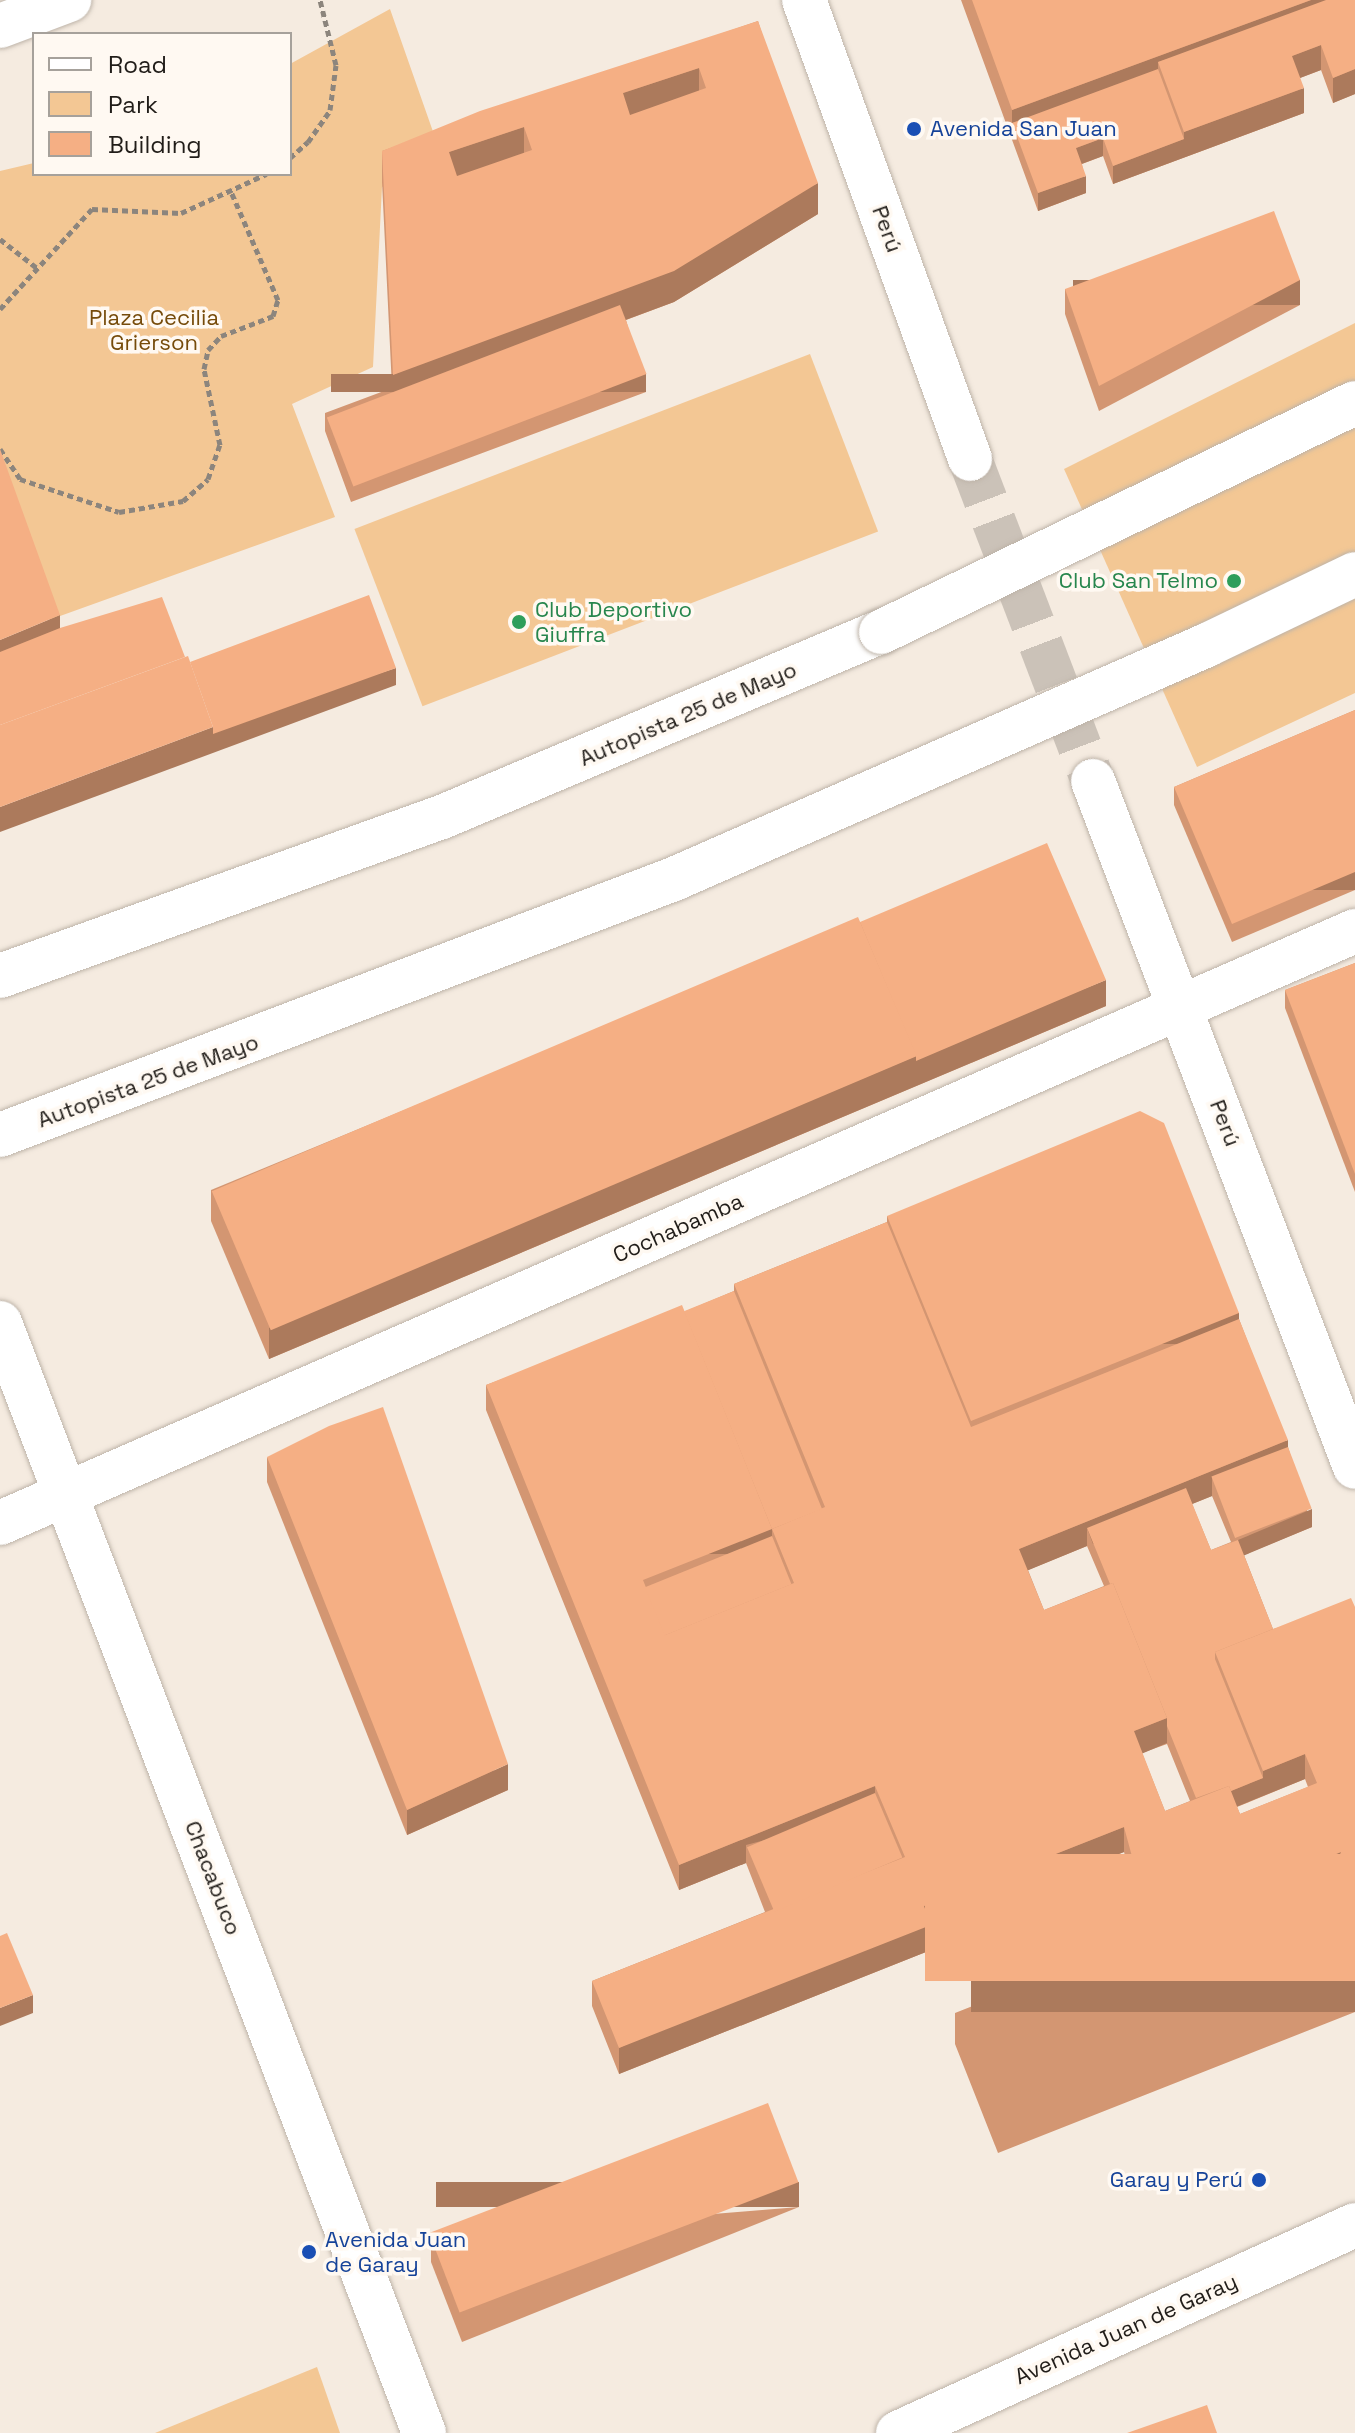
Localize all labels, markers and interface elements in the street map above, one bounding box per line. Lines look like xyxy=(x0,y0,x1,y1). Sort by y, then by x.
legend xyxy=(32,32,292,176)
text: Road xyxy=(108,49,167,80)
text: Park xyxy=(108,89,158,120)
place label: Avenida San Juan xyxy=(930,116,1117,142)
marker: Avenida San Juan xyxy=(905,120,923,138)
text: Building xyxy=(108,129,202,160)
street label: Perú xyxy=(866,202,908,256)
park label: Plaza Cecilia Grierson xyxy=(89,304,219,356)
place label: Club San Telmo xyxy=(1058,568,1218,594)
marker: Club San Telmo xyxy=(1225,572,1243,590)
place label: Club Deportivo Giuffra xyxy=(535,596,692,648)
marker: Club Deportivo Giuffra xyxy=(510,613,528,631)
street label: Autopista 25 de Mayo xyxy=(575,656,801,772)
street label: Autopista 25 de Mayo xyxy=(34,1029,262,1133)
street label: Perú xyxy=(1204,1096,1246,1150)
street label: Cochabamba xyxy=(609,1188,747,1268)
street label: Chacabuco xyxy=(179,1817,247,1939)
place label: Garay y Perú xyxy=(1110,2167,1243,2193)
marker: Garay y Perú xyxy=(1250,2171,1268,2189)
place label: Avenida Juan de Garay xyxy=(325,2226,466,2278)
marker: Avenida Juan de Garay xyxy=(300,2243,318,2261)
street label: Avenida Juan de Garay xyxy=(1011,2268,1241,2390)

